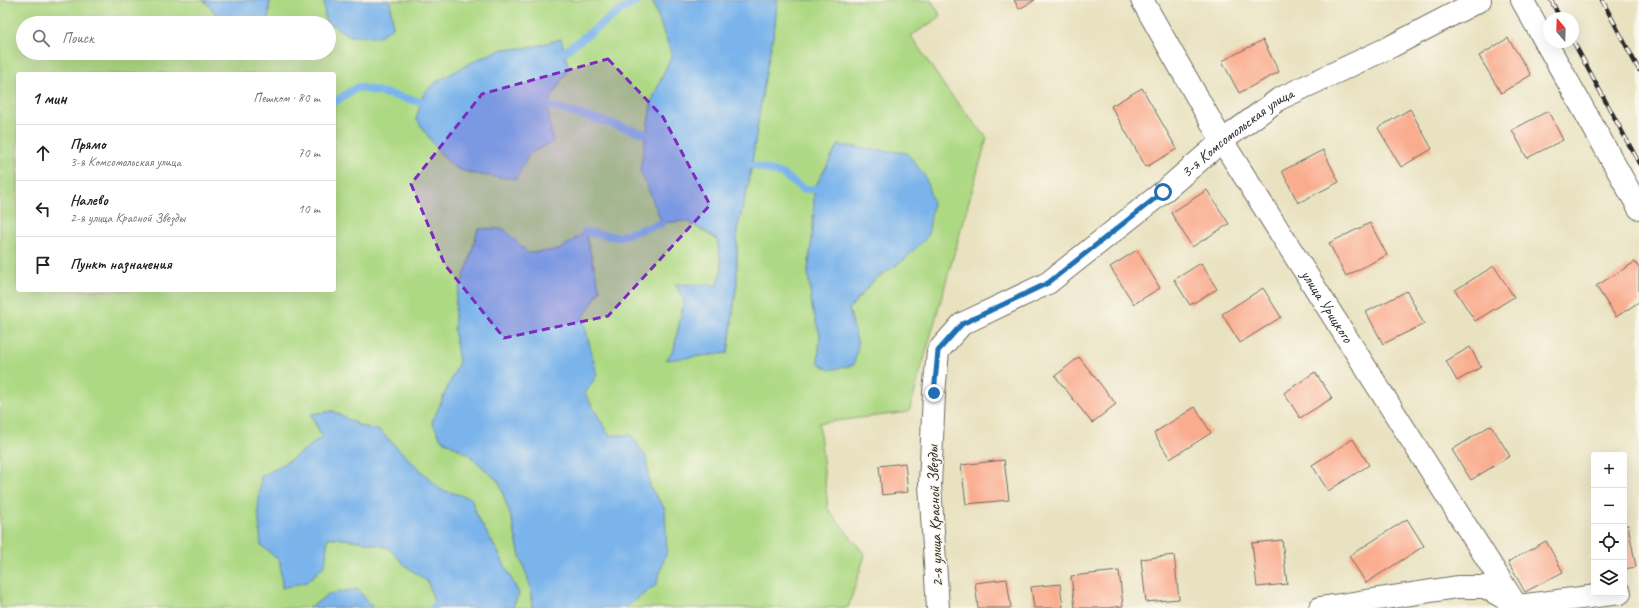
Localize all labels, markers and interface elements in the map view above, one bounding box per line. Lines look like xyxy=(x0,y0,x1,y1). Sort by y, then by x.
north arrow xyxy=(1543,12,1579,48)
search box xyxy=(16,16,336,60)
icon: search xyxy=(30,27,52,49)
text: Поиск xyxy=(62,29,94,48)
street label: 3-я Комсомольская улица xyxy=(1177,83,1298,182)
text: 1 мин xyxy=(32,88,67,109)
text: Пешком · 80 m xyxy=(253,90,320,106)
text: Прямо xyxy=(70,135,106,154)
icon: ahead xyxy=(32,142,54,164)
text: 70 m xyxy=(298,145,320,161)
text: 3-я Комсомольская улица xyxy=(70,154,181,170)
route start xyxy=(1154,183,1172,201)
text: Налево xyxy=(70,191,108,210)
icon: left xyxy=(32,198,54,220)
text: 10 m xyxy=(298,201,320,217)
text: 2-я улица Красной Звезды xyxy=(70,210,185,226)
icon: arrive xyxy=(32,254,54,276)
text: Пункт назначения xyxy=(70,255,172,274)
street label: улица Урицкого xyxy=(1296,265,1358,348)
route end xyxy=(925,384,943,402)
street label: 2-я улица Красной Звезды xyxy=(922,443,947,587)
map controls xyxy=(1591,452,1627,596)
button: + xyxy=(1591,452,1627,488)
button: − xyxy=(1591,488,1627,524)
button: locate xyxy=(1591,524,1627,560)
button: layers xyxy=(1591,560,1627,596)

